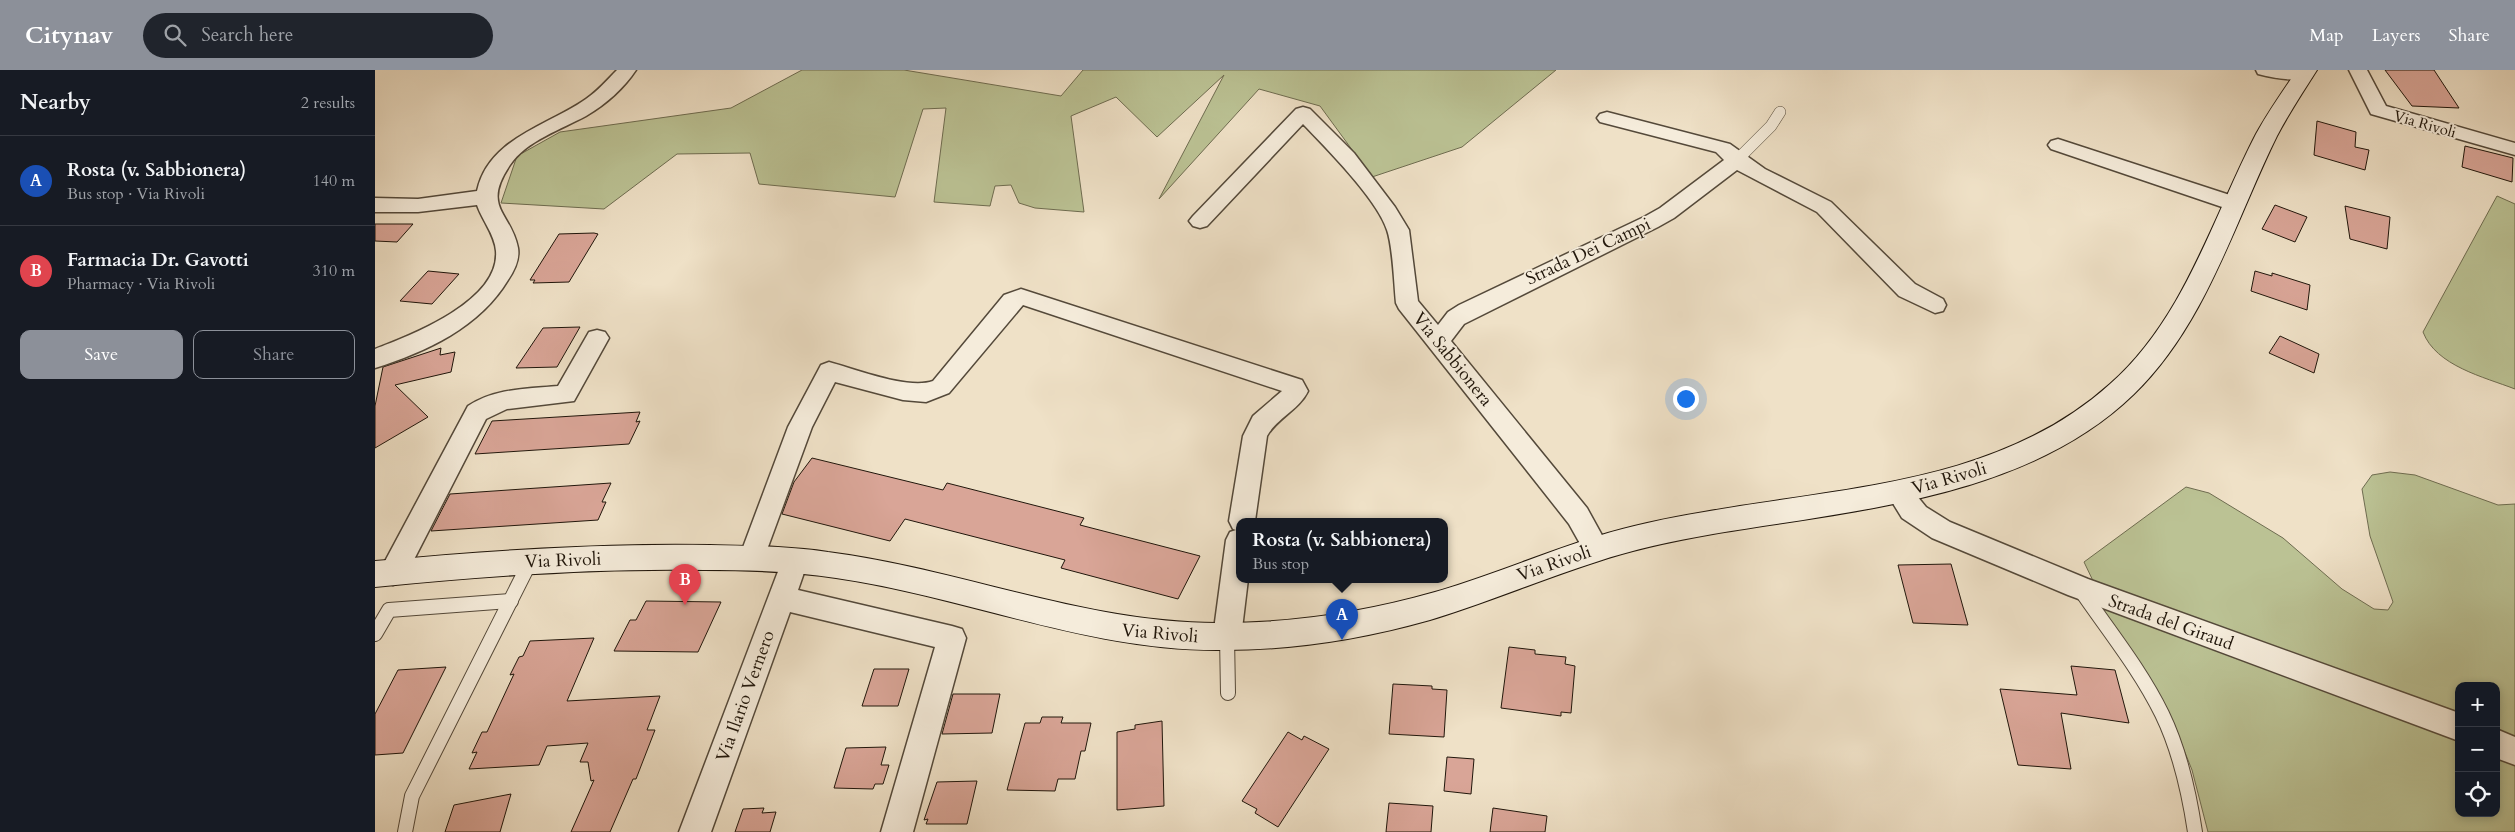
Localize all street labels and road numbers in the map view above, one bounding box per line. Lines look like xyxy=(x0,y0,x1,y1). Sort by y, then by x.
street label: Via Rivoli xyxy=(2391,106,2459,142)
street label: Strada Dei Campi xyxy=(1522,212,1655,291)
street label: Via Sabbionera xyxy=(1407,307,1499,412)
street label: Via Rivoli xyxy=(1909,456,1990,501)
street label: Via Rivoli xyxy=(1514,539,1595,588)
street label: Via Rivoli xyxy=(524,547,602,574)
street label: Strada del Giraud xyxy=(2105,588,2237,657)
street label: Via Rivoli xyxy=(1121,618,1199,649)
street label: Via Ilario Vernero xyxy=(710,627,781,765)

